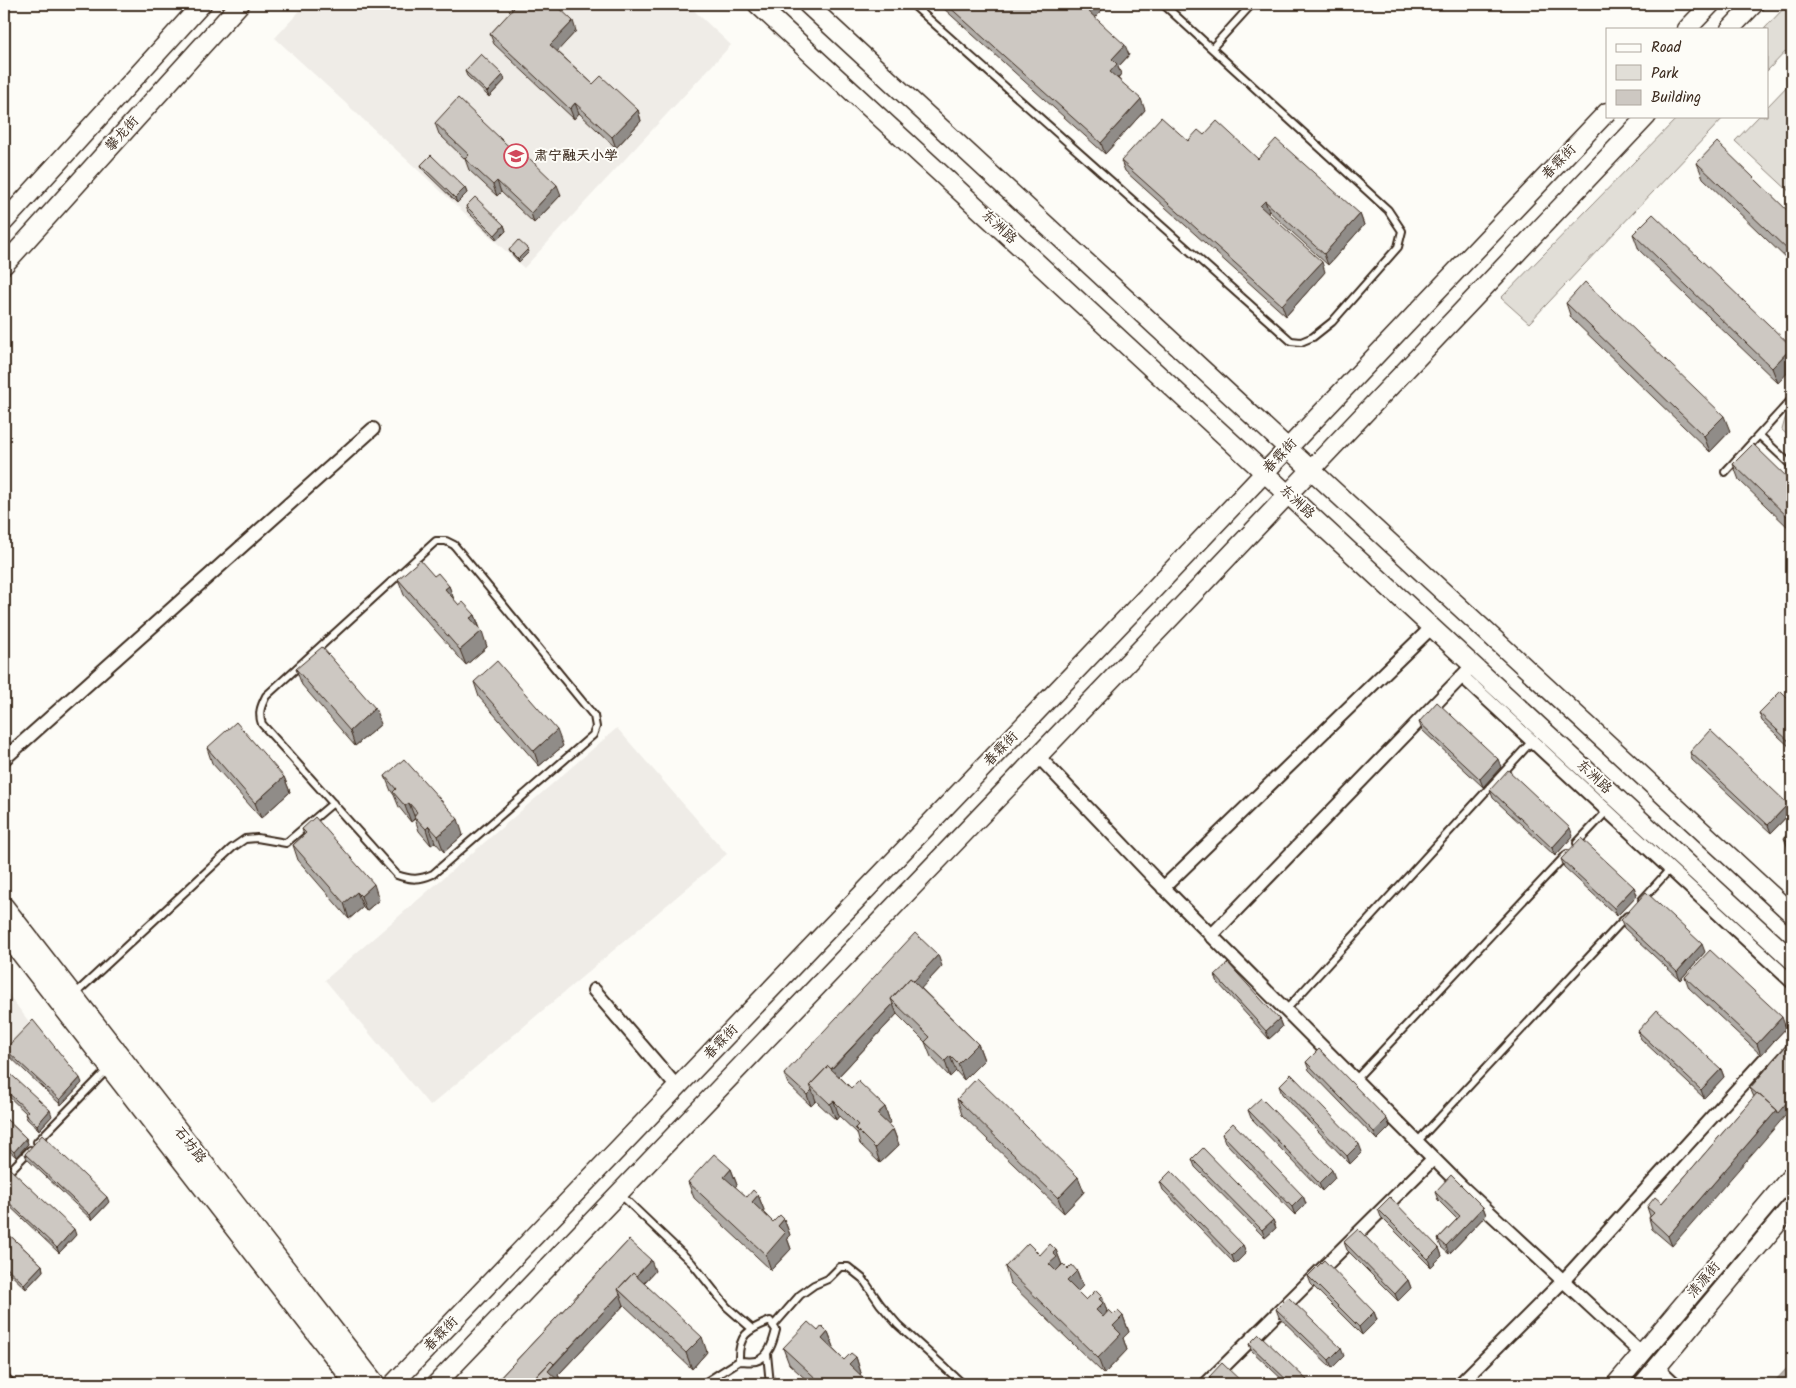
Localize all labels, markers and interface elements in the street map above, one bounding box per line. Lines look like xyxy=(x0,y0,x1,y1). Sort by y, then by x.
legend xyxy=(1606,28,1768,118)
text: Road xyxy=(1651,36,1682,60)
text: Park xyxy=(1651,62,1679,86)
text: Building xyxy=(1651,86,1701,110)
street label: 攀龙街 xyxy=(100,111,144,157)
street label: 春霖街 xyxy=(1536,139,1582,185)
school or university icon: 肃宁融天小学 xyxy=(503,143,529,169)
place label: 肃宁融天小学 xyxy=(534,145,618,167)
street label: 东洲路 xyxy=(976,205,1022,249)
street label: 春霖街 xyxy=(1258,433,1302,479)
street label: 东洲路 xyxy=(1274,480,1320,524)
street label: 春霖街 xyxy=(978,726,1024,772)
street label: 东洲路 xyxy=(1571,755,1617,799)
street label: 春霖街 xyxy=(698,1019,744,1065)
street label: 石坊路 xyxy=(168,1122,212,1168)
street label: 清源街 xyxy=(1682,1257,1726,1303)
street label: 春霖街 xyxy=(418,1311,464,1357)

